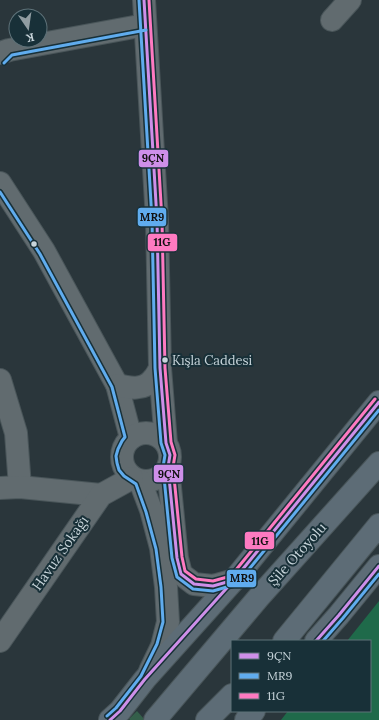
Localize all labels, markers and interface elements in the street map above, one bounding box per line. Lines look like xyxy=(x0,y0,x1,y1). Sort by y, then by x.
north arrow xyxy=(8,8,48,48)
text: K xyxy=(25,30,36,45)
line badge: 9ÇN xyxy=(138,149,169,168)
text: 9ÇN xyxy=(142,151,165,166)
line badge: MR9 xyxy=(137,207,167,227)
text: MR9 xyxy=(140,210,164,224)
line badge: 11G xyxy=(147,233,178,252)
text: 11G xyxy=(153,235,171,249)
unlabelled marker xyxy=(29,239,39,249)
place label: Kışla Caddesi xyxy=(172,352,253,369)
marker: Kışla Caddesi xyxy=(160,355,170,365)
line badge: 9ÇN xyxy=(153,464,184,483)
text: 9ÇN xyxy=(158,467,181,482)
street label: Havuz Sokağı xyxy=(28,512,92,594)
street label: Şile Otoyolu xyxy=(264,519,330,589)
line badge: 11G xyxy=(244,531,275,550)
text: 11G xyxy=(251,534,269,548)
line badge: MR9 xyxy=(226,569,257,588)
text: MR9 xyxy=(230,571,254,585)
legend xyxy=(231,640,371,712)
text: 9ÇN xyxy=(267,648,291,663)
text: MR9 xyxy=(267,668,293,683)
text: 11G xyxy=(267,688,285,703)

